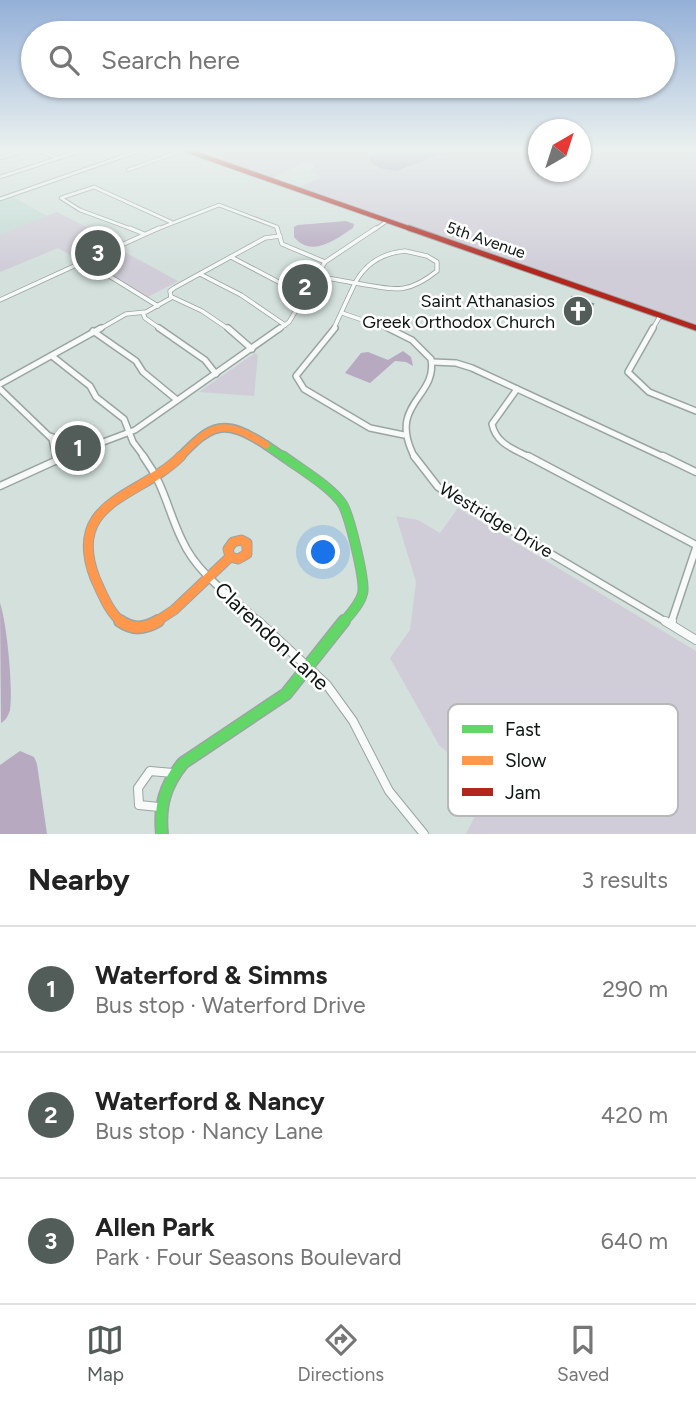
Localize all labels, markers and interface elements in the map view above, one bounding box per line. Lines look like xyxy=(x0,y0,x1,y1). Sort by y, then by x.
search box xyxy=(21,21,675,98)
icon: search xyxy=(45,41,83,79)
text: Search here xyxy=(101,44,240,76)
north arrow xyxy=(528,119,591,182)
street label: 5th Avenue xyxy=(444,218,528,262)
pin: 3 xyxy=(75,227,121,279)
pin: 2 xyxy=(282,261,328,313)
place label: Saint Athanasios Greek Orthodox Church xyxy=(362,290,555,333)
church icon: Saint Athanasios Greek Orthodox Church xyxy=(561,294,595,328)
pin: 1 xyxy=(55,422,101,474)
street label: Westridge Drive xyxy=(435,477,557,563)
your location xyxy=(306,535,340,569)
street label: Clarendon Lane xyxy=(210,577,334,695)
legend xyxy=(448,704,678,816)
text: Fast xyxy=(505,718,541,741)
text: Slow xyxy=(505,749,547,772)
text: Jam xyxy=(505,781,541,804)
text: Nearby xyxy=(28,861,130,898)
text: 3 results xyxy=(581,866,668,894)
text: Waterford & Simms xyxy=(95,959,327,991)
text: 1 xyxy=(46,975,56,1003)
text: 290 m xyxy=(602,975,668,1003)
text: Bus stop · Waterford Drive xyxy=(95,991,366,1019)
text: Waterford & Nancy xyxy=(95,1085,325,1117)
text: 2 xyxy=(44,1101,58,1129)
text: 420 m xyxy=(601,1101,668,1129)
text: Bus stop · Nancy Lane xyxy=(95,1117,323,1145)
text: Allen Park xyxy=(95,1211,215,1243)
text: 3 xyxy=(45,1227,57,1255)
text: 640 m xyxy=(601,1227,668,1255)
text: Park · Four Seasons Boulevard xyxy=(95,1243,402,1271)
tab: Map xyxy=(86,1321,124,1386)
tab: Directions xyxy=(297,1321,384,1386)
tab: Saved xyxy=(557,1321,609,1386)

